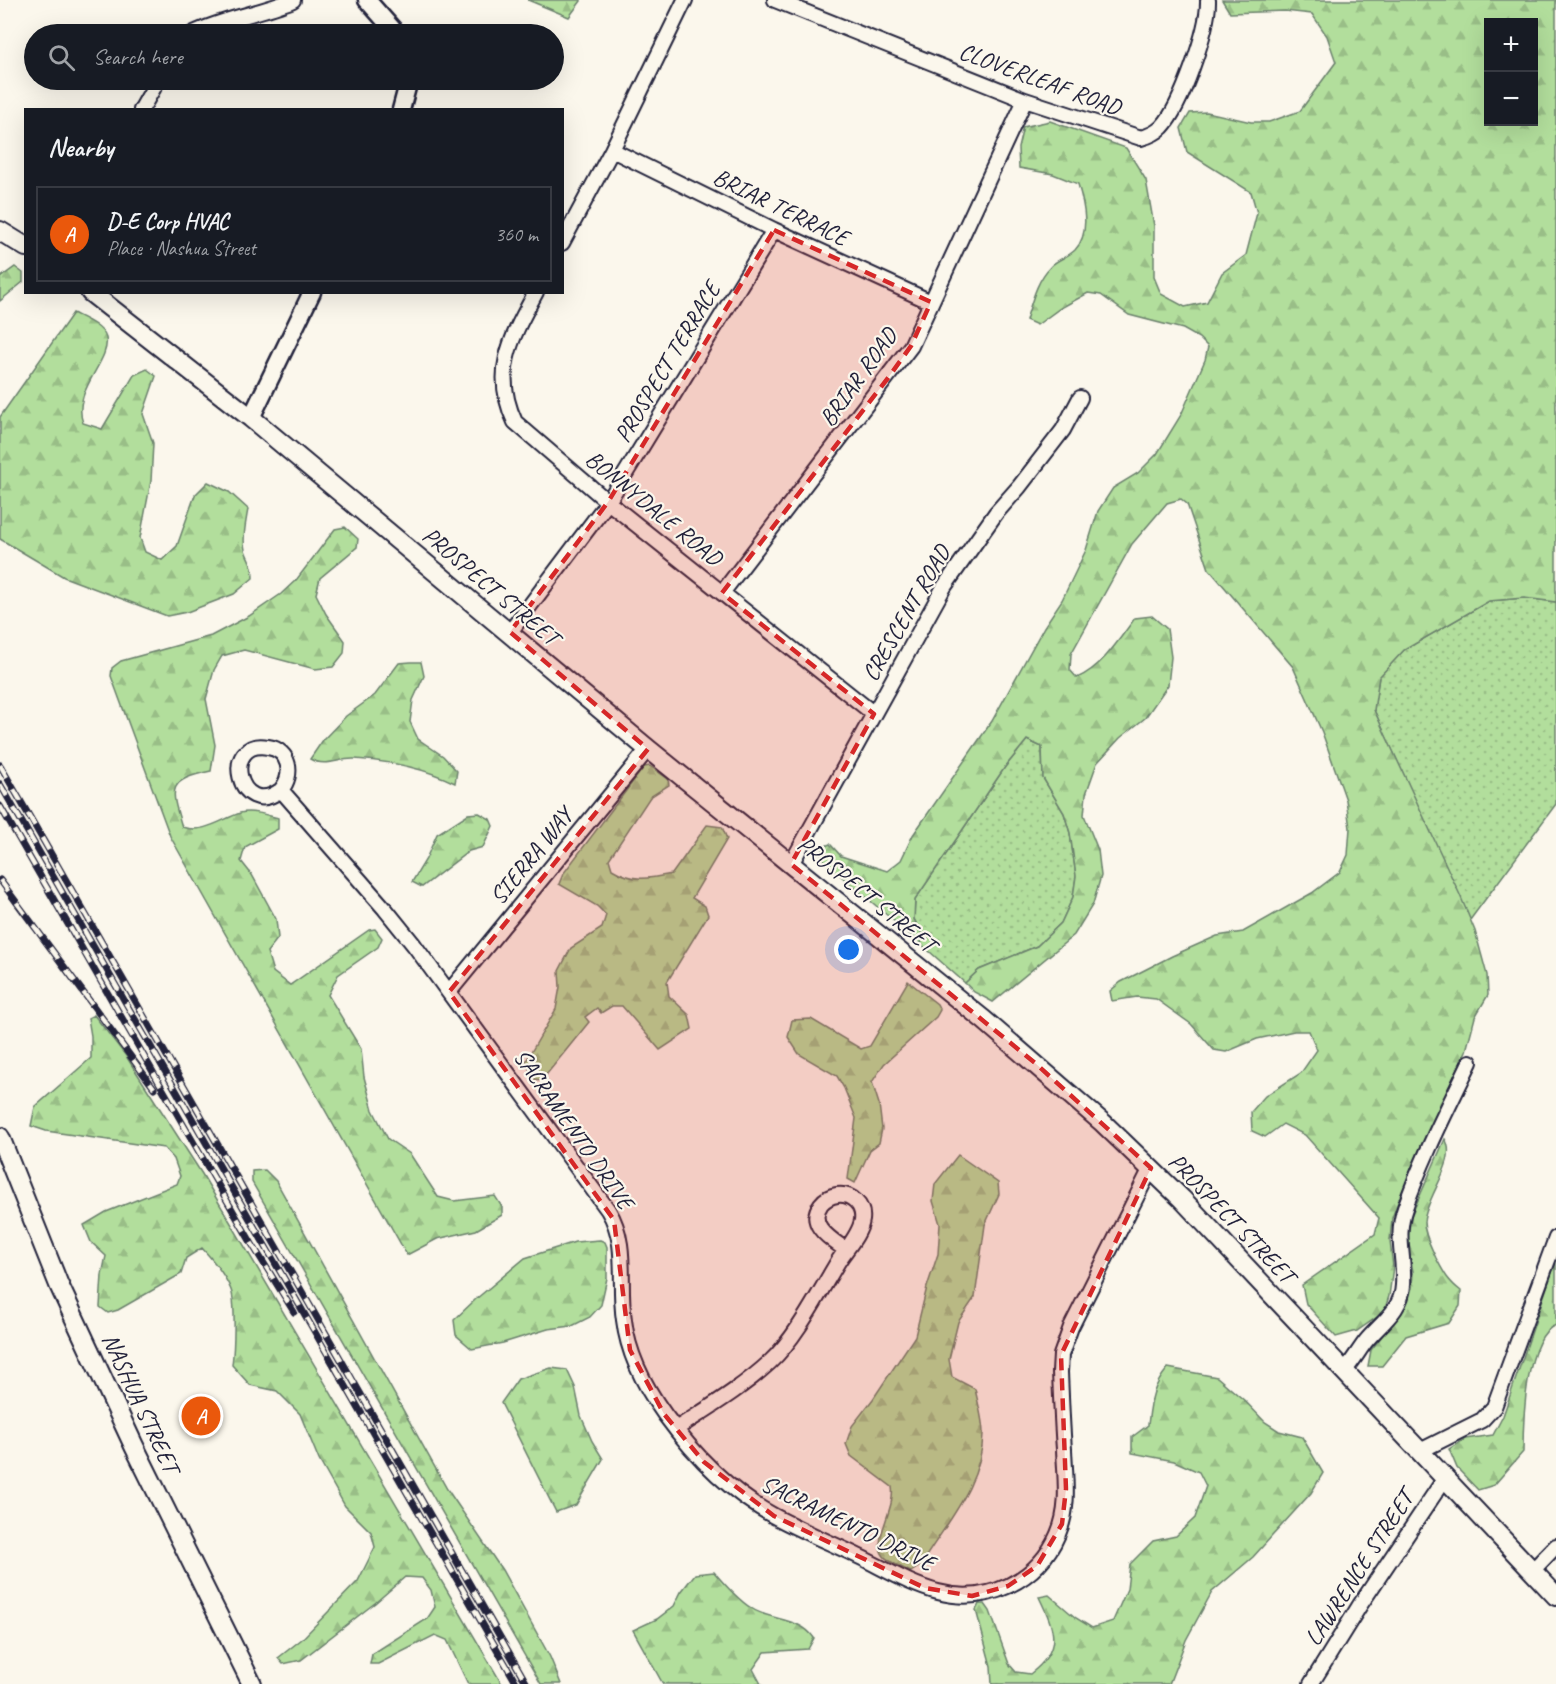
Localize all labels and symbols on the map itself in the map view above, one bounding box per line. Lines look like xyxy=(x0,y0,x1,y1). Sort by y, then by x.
street label: CLOVERLEAF ROAD xyxy=(955,36,1127,123)
street label: BRIAR TERRACE xyxy=(708,161,856,254)
street label: PROSPECT TERRACE xyxy=(607,274,728,448)
street label: BRIAR ROAD xyxy=(812,320,905,432)
street label: BONNYDALE ROAD xyxy=(580,444,730,574)
street label: PROSPECT STREET xyxy=(416,520,569,655)
street label: CRESCENT ROAD xyxy=(855,538,958,686)
street label: SIERRA WAY xyxy=(483,799,582,910)
street label: PROSPECT STREET xyxy=(792,829,946,962)
your location xyxy=(834,935,863,964)
street label: SACRAMENTO DRIVE xyxy=(507,1043,642,1218)
street label: PROSPECT STREET xyxy=(1162,1147,1305,1293)
street label: NASHUA STREET xyxy=(96,1328,189,1482)
pin: A xyxy=(182,1394,220,1438)
street label: SACRAMENTO DRIVE xyxy=(756,1468,942,1579)
street label: LAWRENCE STREET xyxy=(1298,1480,1423,1651)

